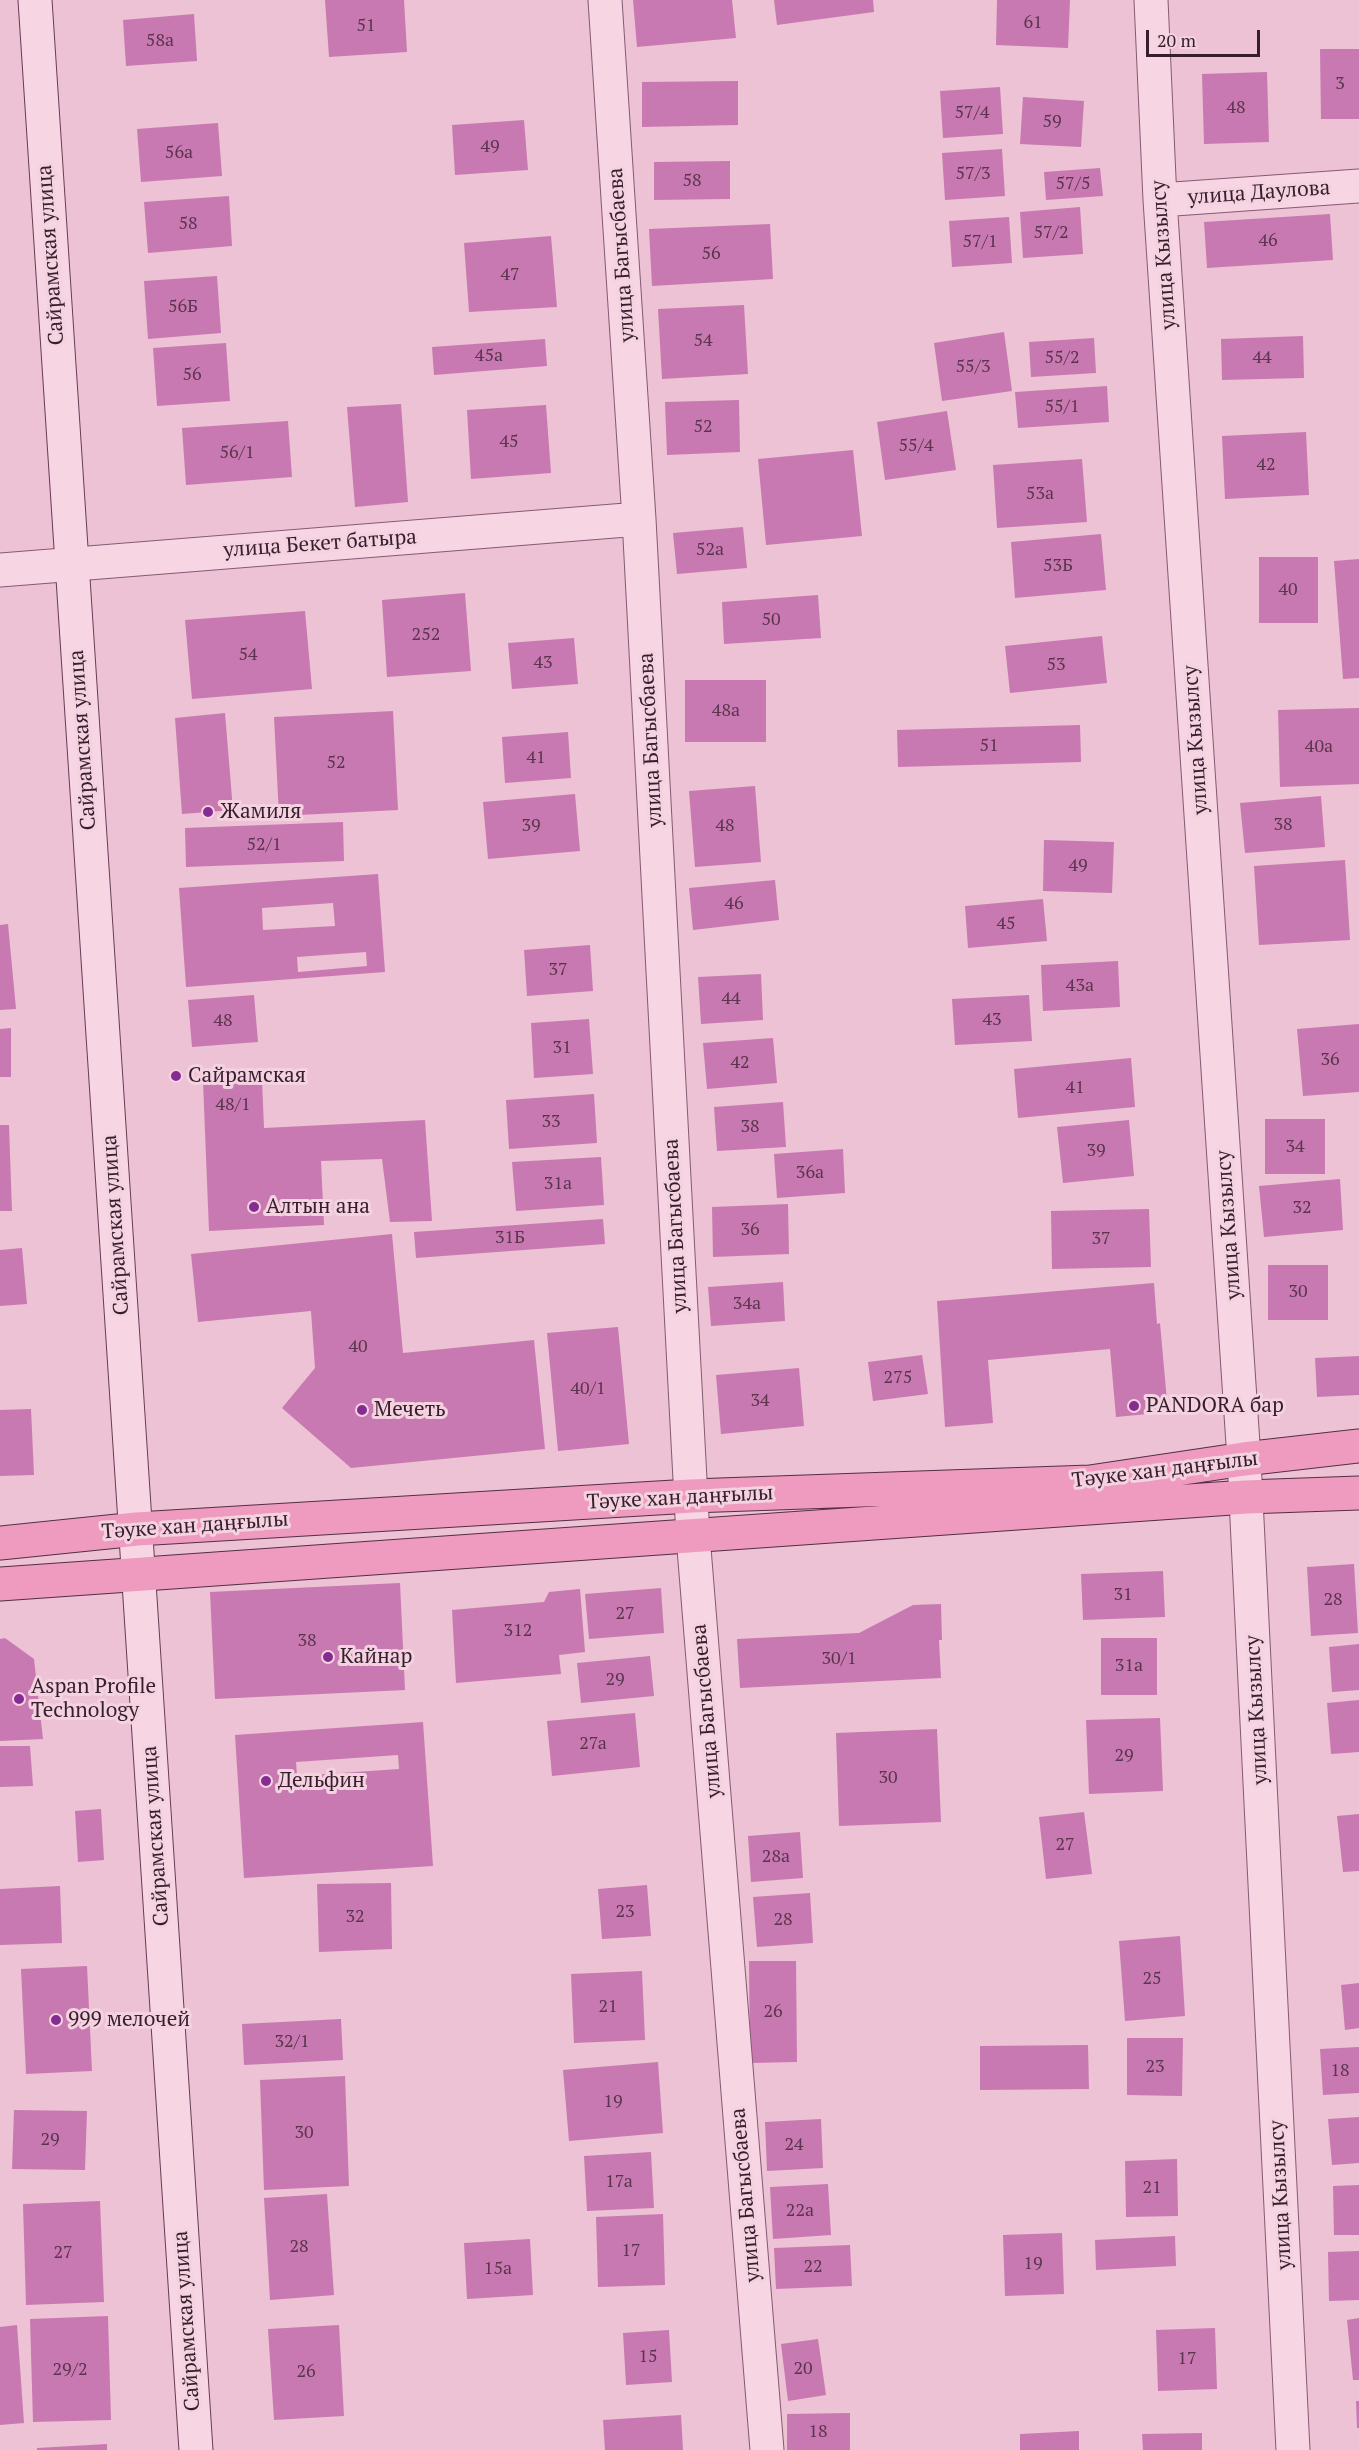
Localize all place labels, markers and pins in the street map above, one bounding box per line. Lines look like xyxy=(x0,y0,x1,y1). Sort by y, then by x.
place label: Жамиля xyxy=(220,799,301,825)
marker: Жамиля xyxy=(201,805,215,819)
place label: Сайрамская xyxy=(188,1063,306,1089)
marker: Сайрамская xyxy=(169,1069,183,1083)
place label: Алтын ана xyxy=(266,1194,370,1220)
marker: Алтын ана xyxy=(247,1200,261,1214)
place label: PANDORA бар xyxy=(1146,1393,1284,1419)
place label: Мечеть xyxy=(374,1397,446,1423)
marker: PANDORA бар xyxy=(1127,1399,1141,1413)
marker: Мечеть xyxy=(355,1403,369,1417)
place label: Кайнар xyxy=(340,1644,412,1670)
marker: Кайнар xyxy=(321,1650,335,1664)
place label: Aspan Profile Technology xyxy=(31,1674,156,1724)
marker: Aspan Profile Technology xyxy=(12,1692,26,1706)
place label: Дельфин xyxy=(278,1768,365,1794)
marker: Дельфин xyxy=(259,1774,273,1788)
place label: 999 мелочей xyxy=(68,2007,190,2033)
marker: 999 мелочей xyxy=(49,2013,63,2027)

